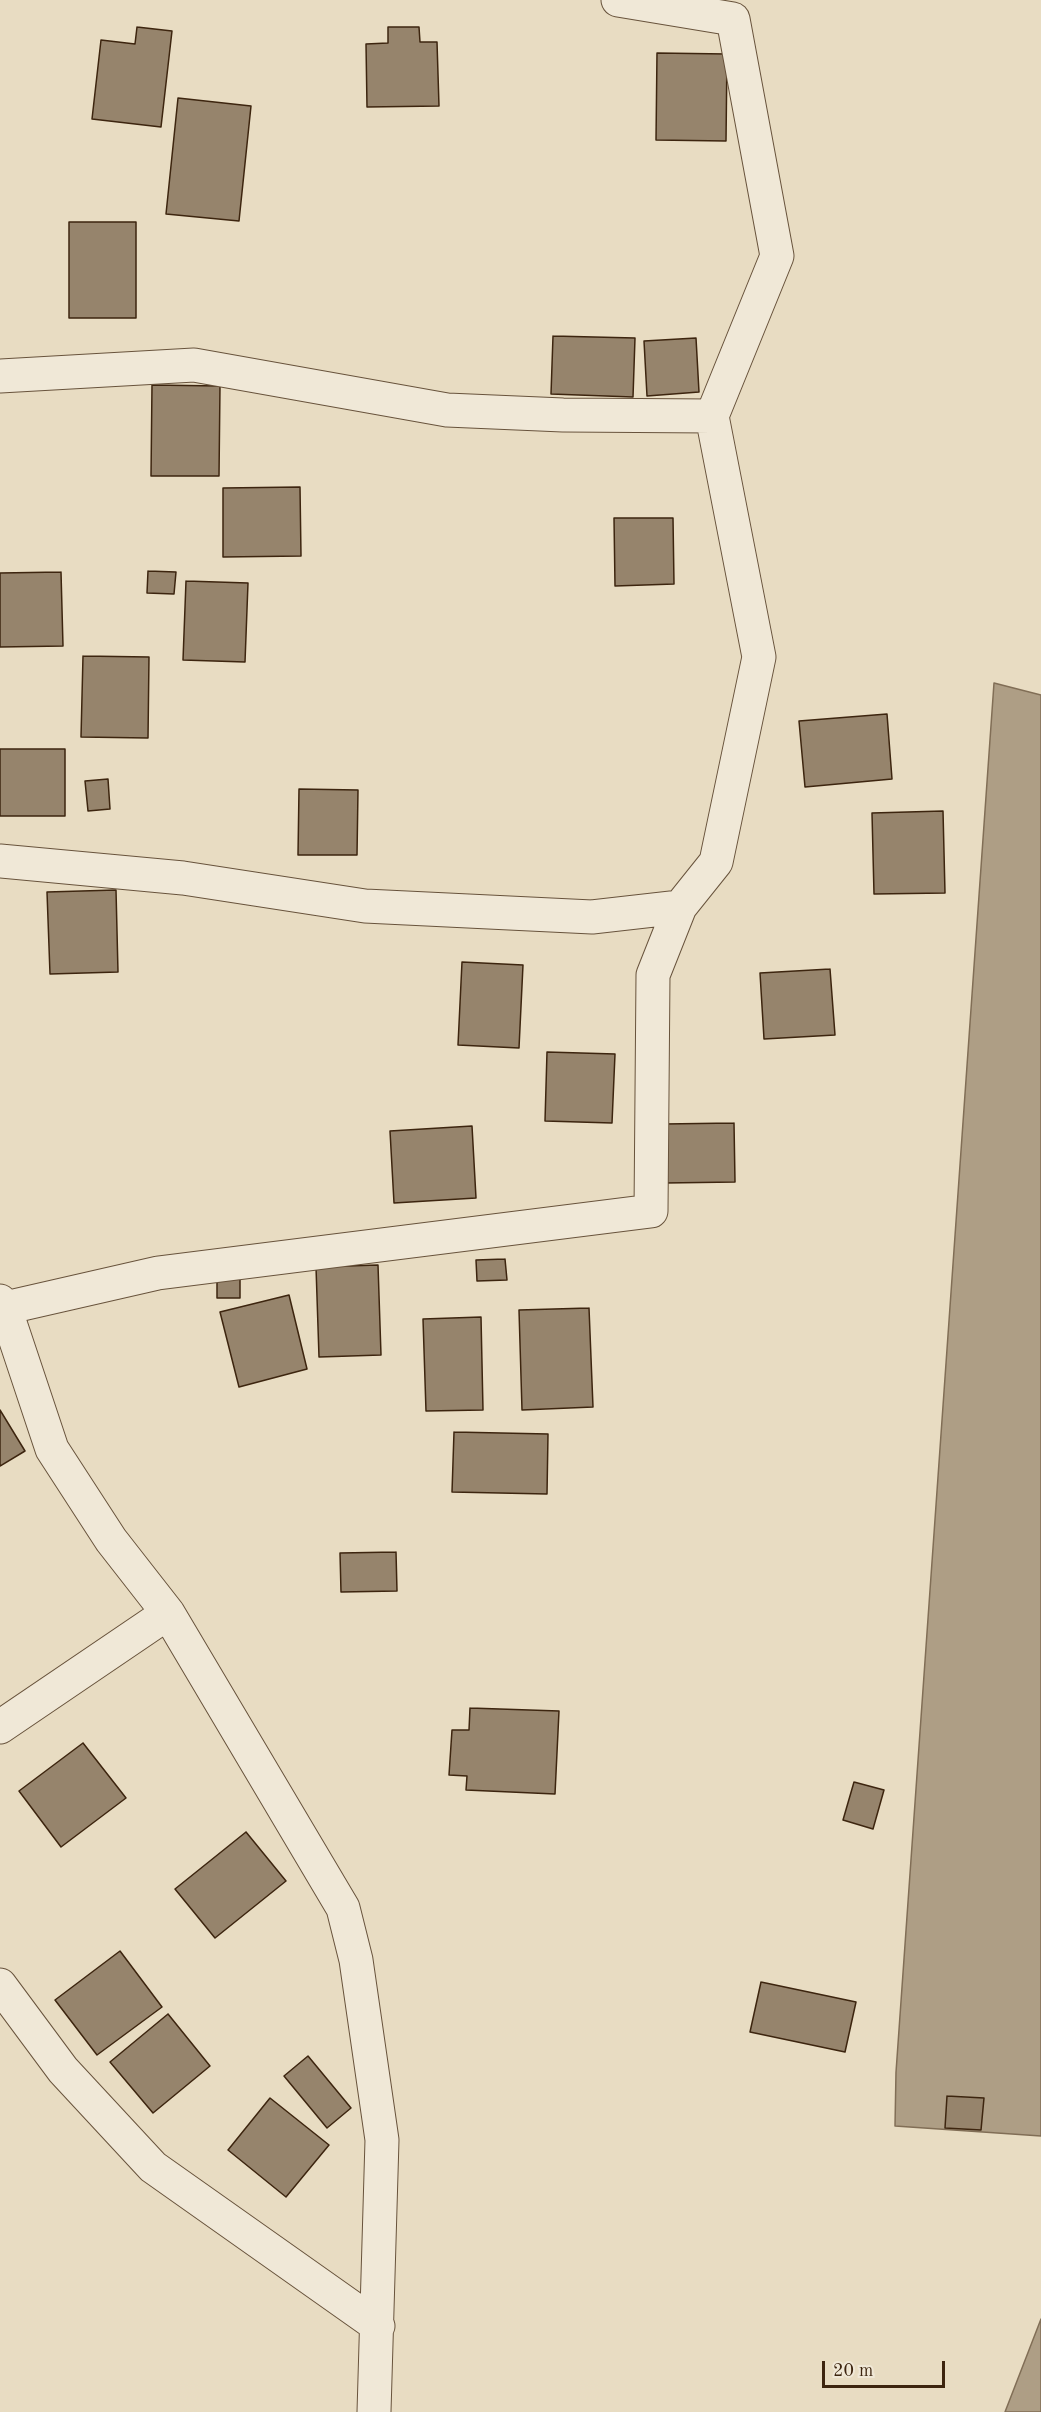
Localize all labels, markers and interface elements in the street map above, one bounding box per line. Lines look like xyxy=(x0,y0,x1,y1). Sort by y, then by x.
scale bar xyxy=(825,2349,948,2387)
text: 20 m xyxy=(833,2362,873,2380)

